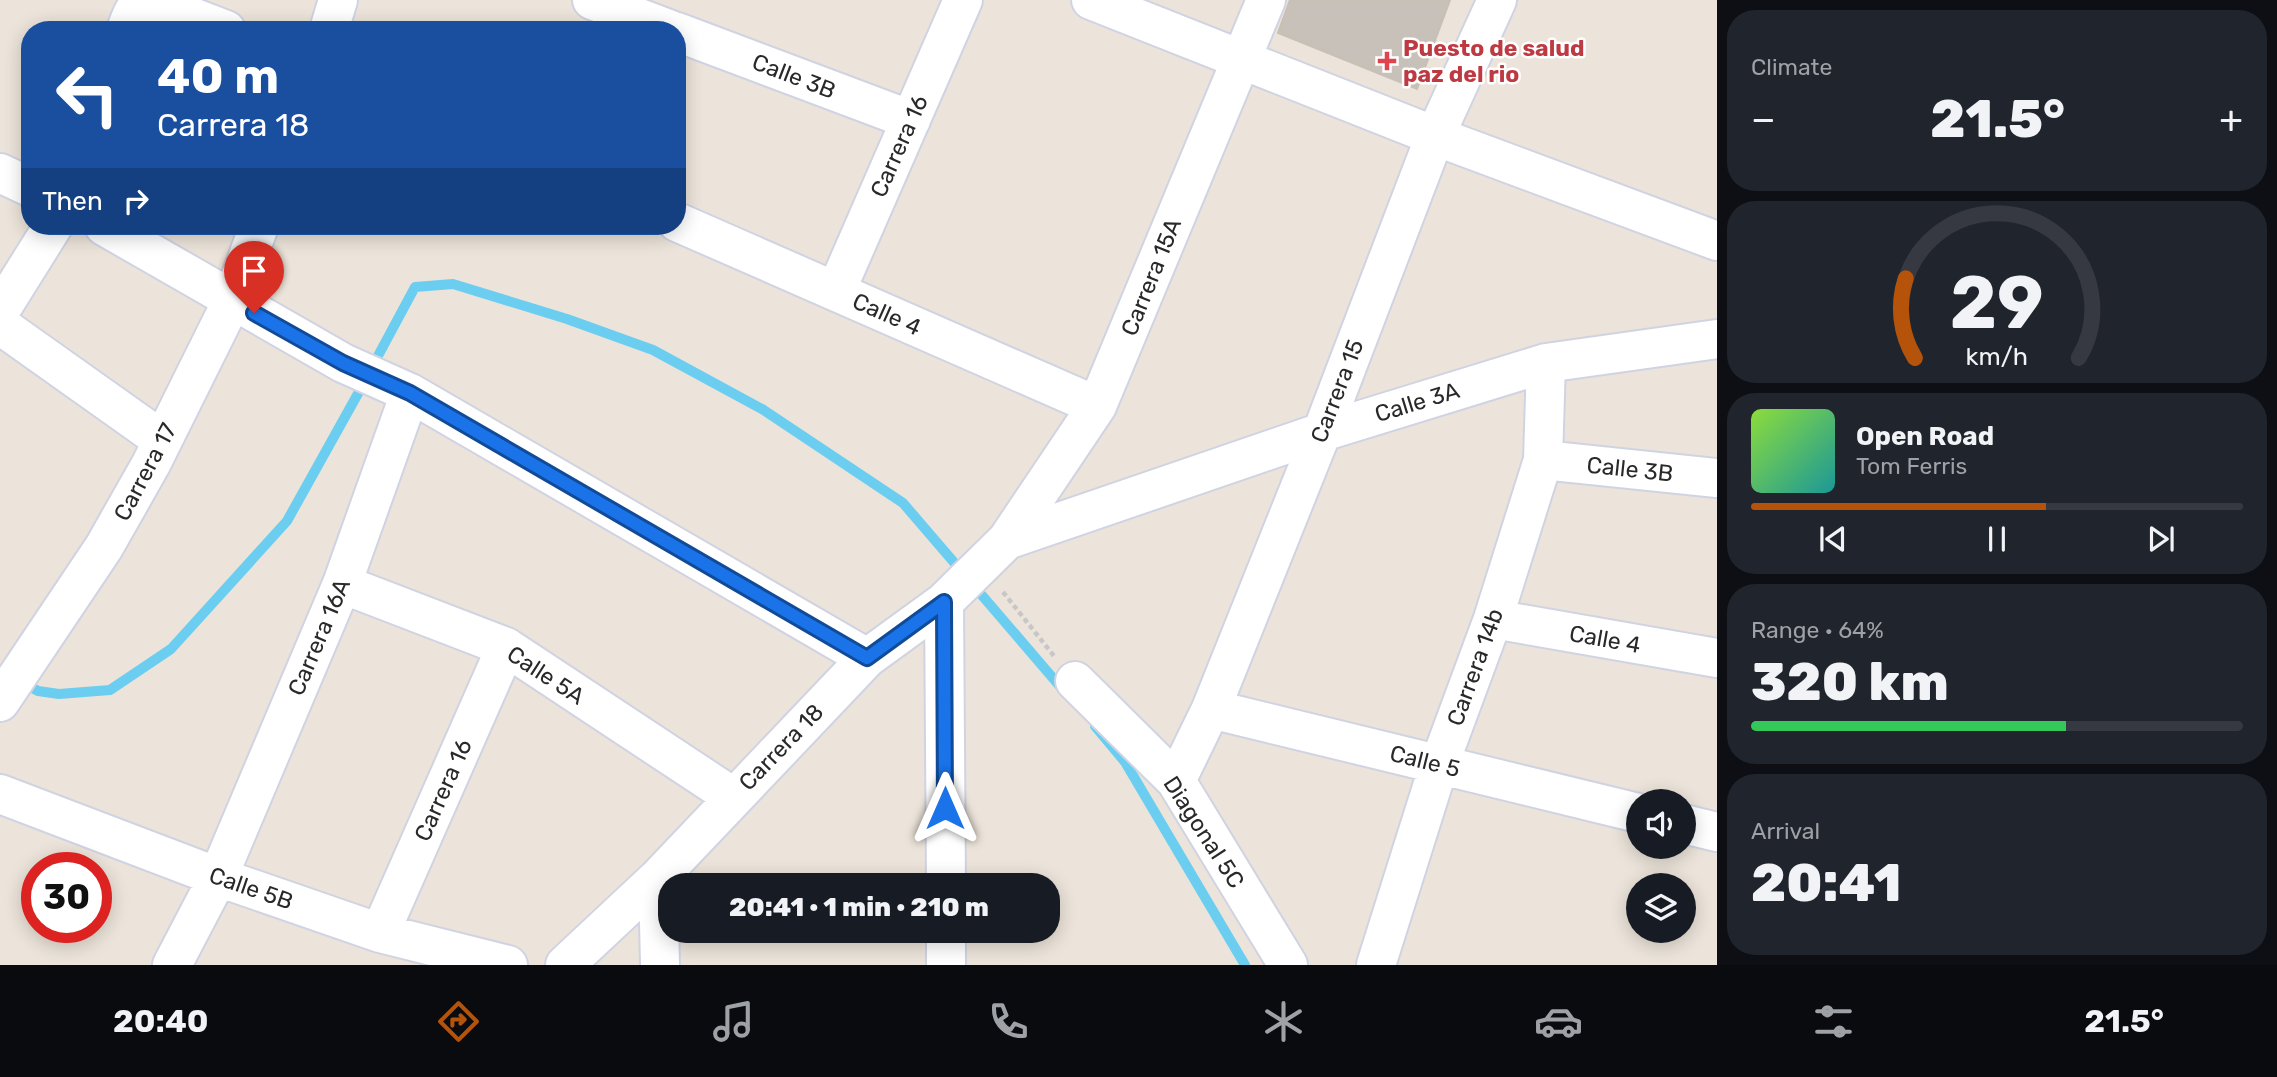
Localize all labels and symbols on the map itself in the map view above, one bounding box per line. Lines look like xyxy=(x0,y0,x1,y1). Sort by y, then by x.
place label: Puesto de salud paz del rio xyxy=(1403,34,1585,88)
street label: Calle 3B xyxy=(748,47,840,105)
marker: Puesto de salud paz del rio xyxy=(1377,51,1397,71)
street label: Carrera 16 xyxy=(864,91,934,201)
street label: Carrera 15A xyxy=(1115,214,1187,340)
pin xyxy=(224,241,284,313)
street label: Calle 4 xyxy=(848,287,926,341)
street label: Carrera 15 xyxy=(1304,335,1370,447)
street label: Calle 3A xyxy=(1371,376,1463,428)
street label: Carrera 17 xyxy=(108,418,182,526)
street label: Calle 3B xyxy=(1585,451,1675,487)
street label: Carrera 16A xyxy=(282,574,356,700)
street label: Carrera 14b xyxy=(1441,604,1509,730)
street label: Calle 4 xyxy=(1567,619,1643,659)
street label: Calle 5A xyxy=(502,640,590,710)
street label: Carrera 18 xyxy=(733,698,829,796)
street label: Carrera 16 xyxy=(408,735,478,845)
street label: Calle 5 xyxy=(1387,739,1463,783)
position arrow xyxy=(908,771,982,845)
street label: Diagonal 5C xyxy=(1157,771,1251,893)
speed limit sign: 30 xyxy=(21,852,112,943)
street label: Calle 5B xyxy=(205,861,297,915)

